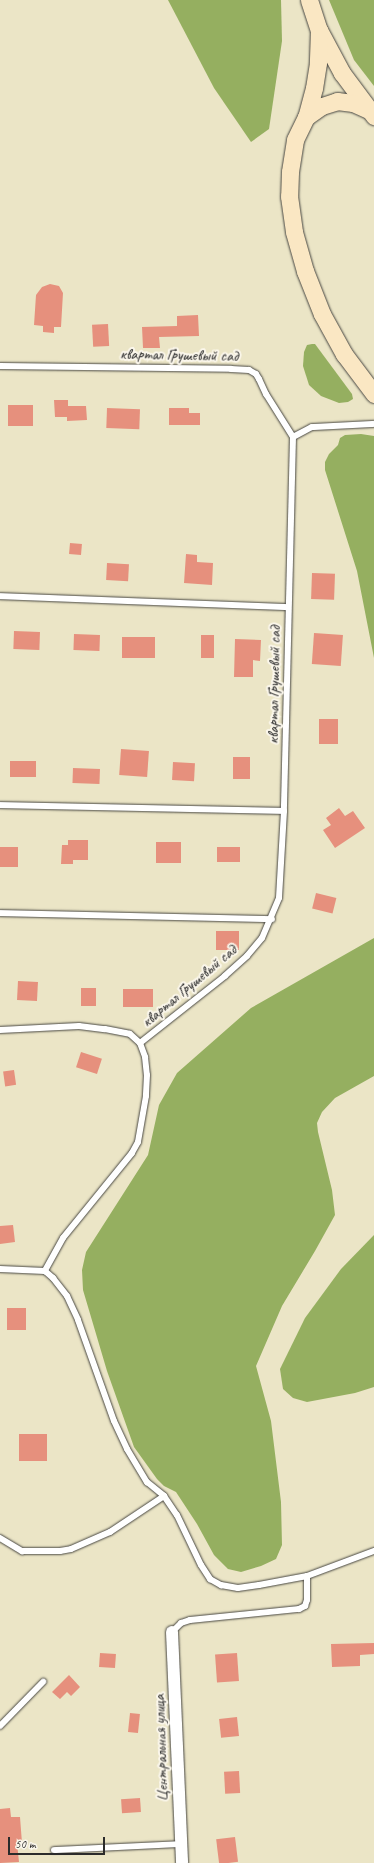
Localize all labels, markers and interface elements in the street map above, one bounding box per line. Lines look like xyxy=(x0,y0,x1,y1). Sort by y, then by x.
street label: квартал Грушевый сад xyxy=(120,344,238,366)
street label: квартал Грушевый сад xyxy=(263,626,285,744)
street label: квартал Грушевый сад xyxy=(138,941,240,1031)
street label: Центральная улица xyxy=(150,1694,172,1802)
scale bar xyxy=(10,1829,107,1855)
text: 50 m xyxy=(15,1836,35,1852)

